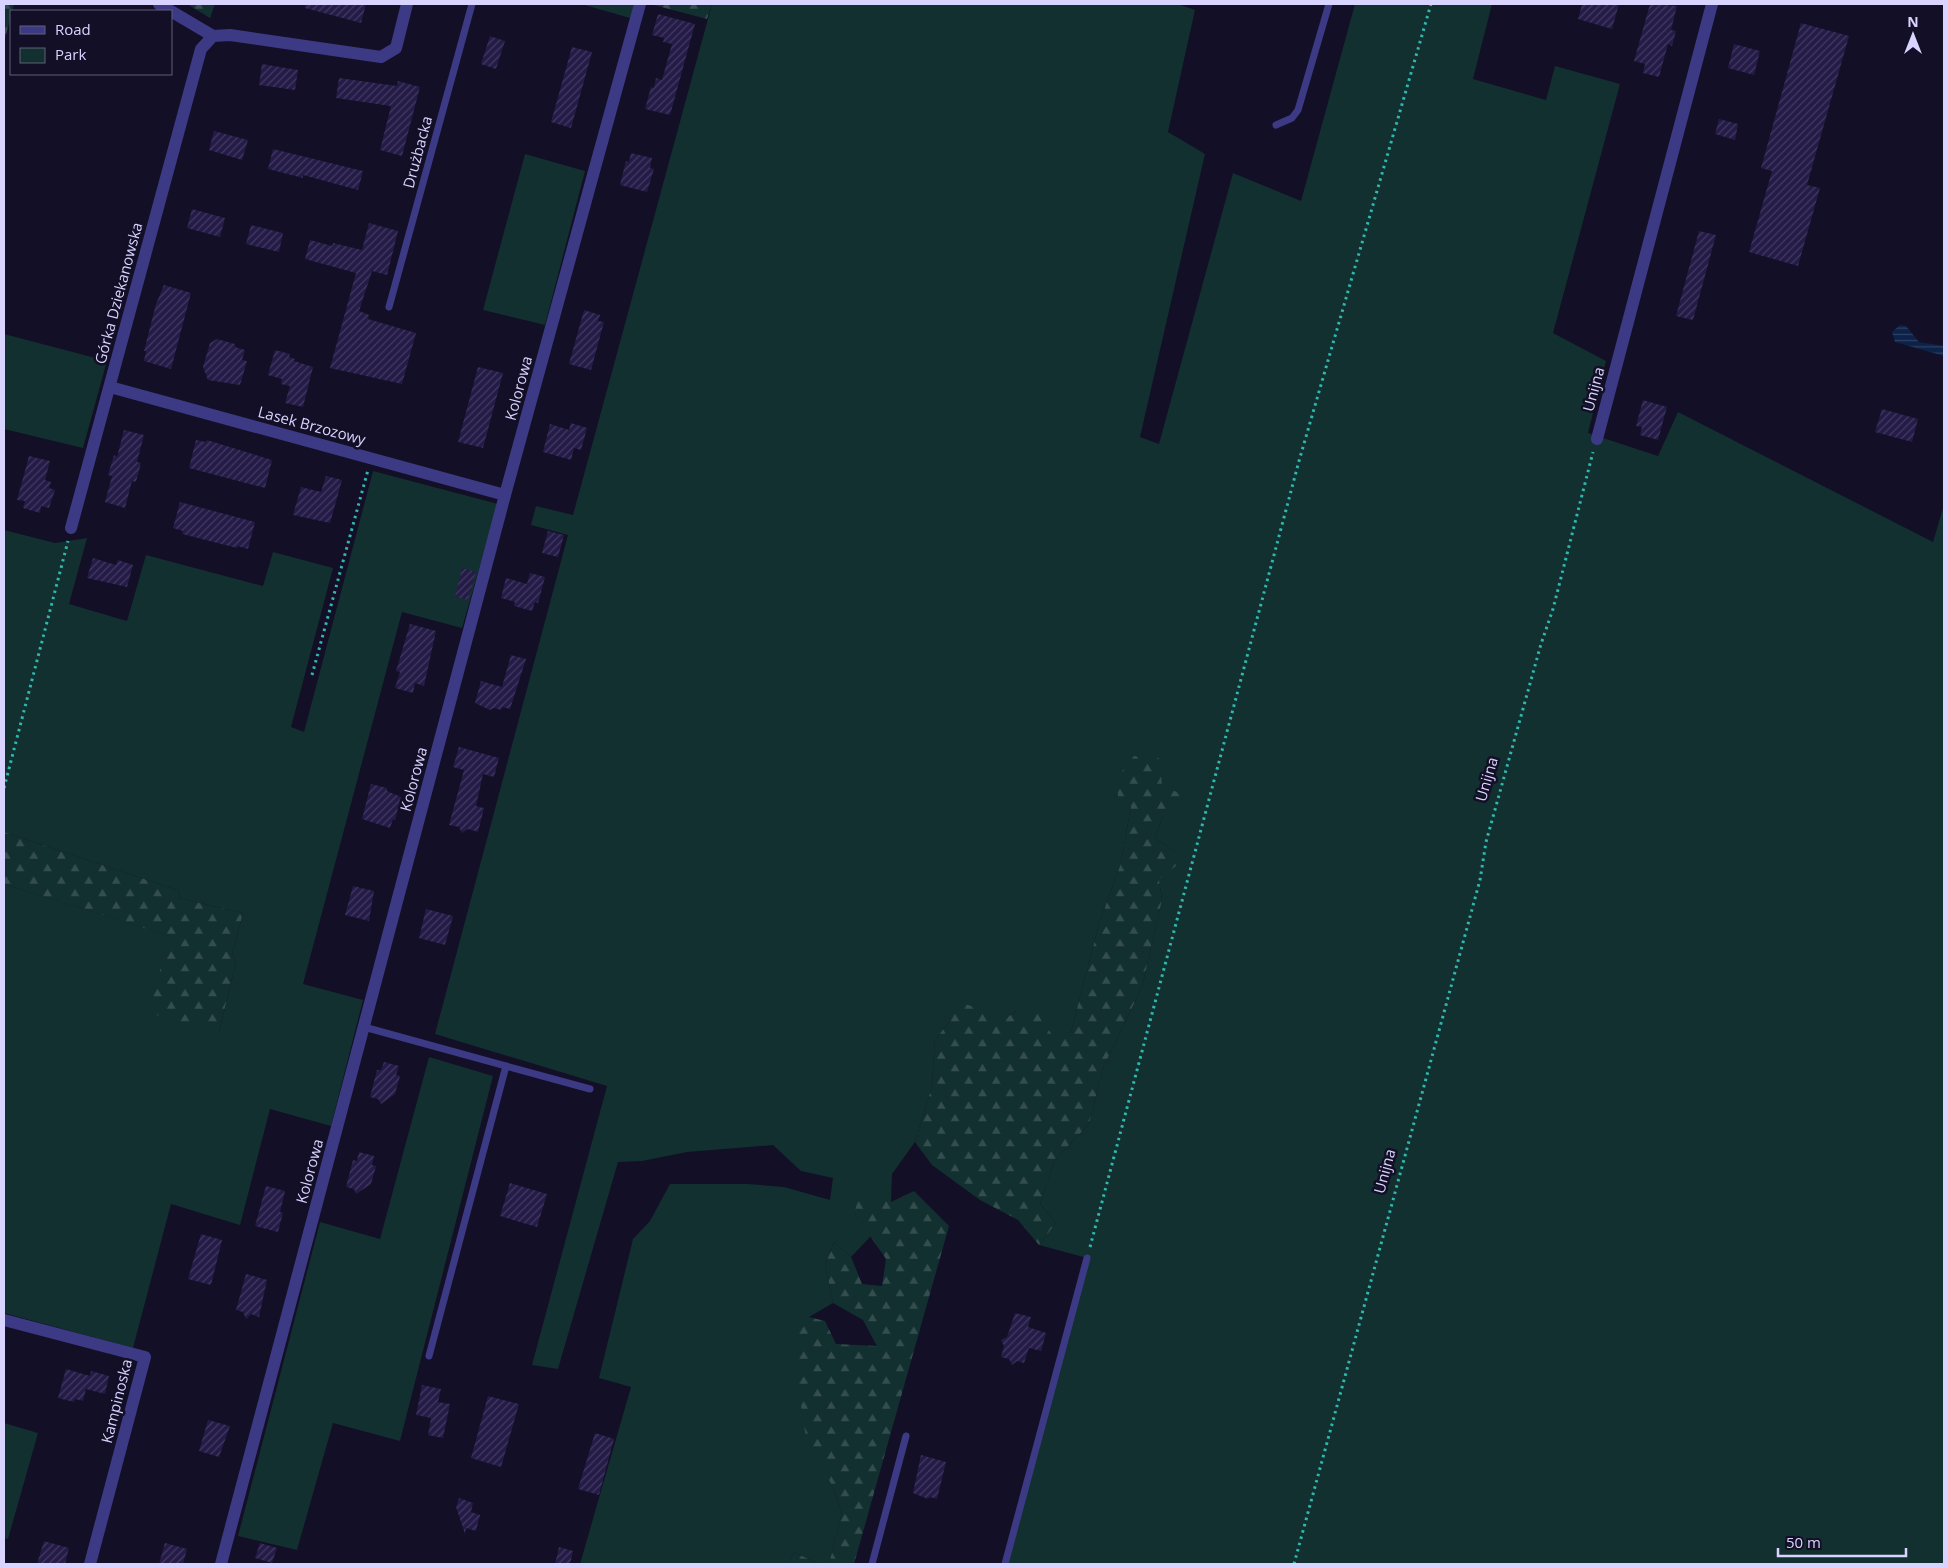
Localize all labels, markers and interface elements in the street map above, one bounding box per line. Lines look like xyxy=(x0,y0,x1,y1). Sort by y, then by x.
legend xyxy=(10,10,172,75)
north arrow xyxy=(1888,10,1938,60)
text: N xyxy=(1907,12,1919,31)
text: Road xyxy=(55,19,91,39)
text: Park xyxy=(55,44,86,64)
street label: Drużbacka xyxy=(398,114,436,190)
street label: Górka Dziekanowska xyxy=(89,220,147,366)
street label: Kolorowa xyxy=(500,353,536,423)
street label: Unijna xyxy=(1577,365,1609,413)
street label: Lasek Brzozowy xyxy=(256,401,368,449)
street label: Kolorowa xyxy=(395,744,431,814)
street label: Unijna xyxy=(1470,754,1502,804)
street label: Kolorowa xyxy=(291,1136,327,1206)
street label: Unijna xyxy=(1368,1147,1400,1195)
street label: Kampinoska xyxy=(96,1357,136,1445)
scale bar xyxy=(1778,1526,1906,1558)
text: 50 m xyxy=(1786,1532,1821,1552)

